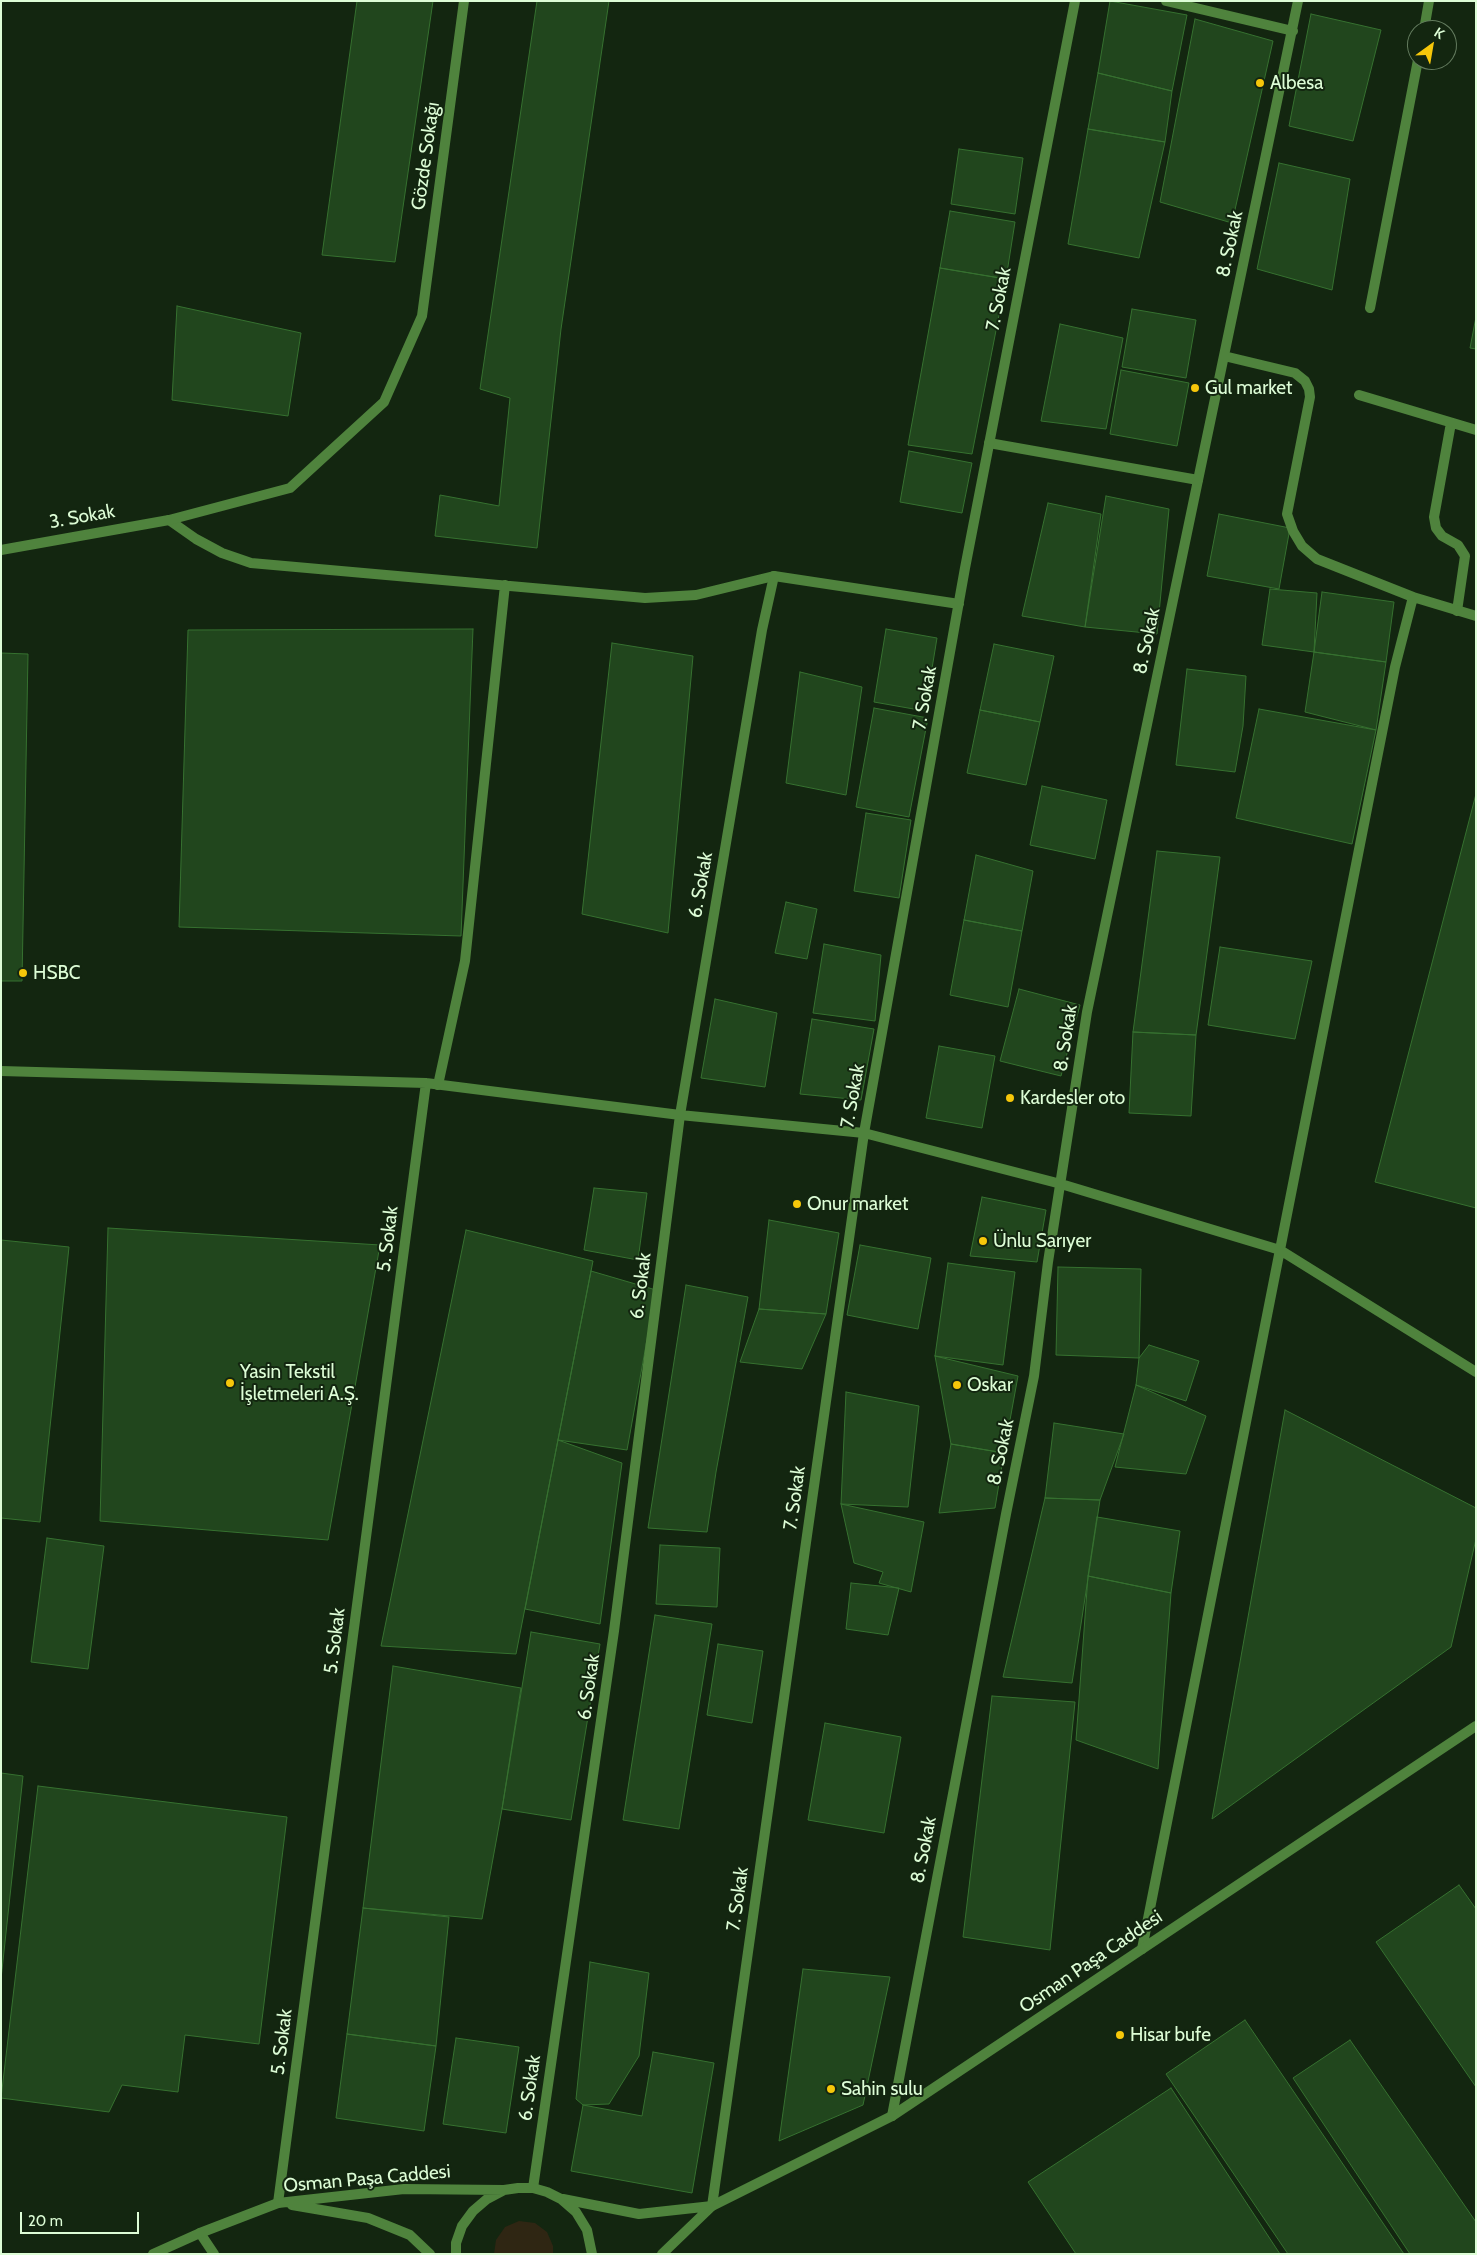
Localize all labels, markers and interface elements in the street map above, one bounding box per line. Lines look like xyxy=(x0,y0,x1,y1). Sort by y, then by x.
north arrow xyxy=(1407,20,1457,70)
text: K xyxy=(1431,23,1448,43)
place label: Albesa xyxy=(1270,72,1323,94)
marker: Albesa xyxy=(1254,77,1266,89)
street label: Gözde Sokağı xyxy=(407,101,445,211)
street label: 8. Sokak xyxy=(1212,209,1248,279)
street label: 7. Sokak xyxy=(982,265,1016,333)
place label: Gul market xyxy=(1205,377,1292,399)
marker: Gul market xyxy=(1189,382,1201,394)
street label: 3. Sokak xyxy=(47,500,117,534)
street label: 8. Sokak xyxy=(1129,606,1165,676)
street label: 7. Sokak xyxy=(908,664,942,732)
street label: 6. Sokak xyxy=(684,850,718,920)
place label: HSBC xyxy=(33,962,81,984)
marker: HSBC xyxy=(17,967,29,979)
street label: 8. Sokak xyxy=(1049,1003,1083,1073)
street label: 7. Sokak xyxy=(836,1062,870,1130)
place label: Kardesler oto xyxy=(1020,1087,1125,1109)
marker: Kardesler oto xyxy=(1004,1092,1016,1104)
place label: Onur market xyxy=(807,1193,908,1215)
marker: Onur market xyxy=(791,1198,803,1210)
street label: 5. Sokak xyxy=(373,1205,403,1273)
place label: Ünlu Sarıyer xyxy=(993,1230,1091,1252)
marker: Ünlu Sarıyer xyxy=(977,1235,989,1247)
street label: 6. Sokak xyxy=(626,1252,656,1320)
place label: Yasin Tekstil İşletmeleri A.Ş. xyxy=(240,1361,359,1405)
place label: Oskar xyxy=(967,1374,1013,1396)
marker: Yasin Tekstil İşletmeleri A.Ş. xyxy=(224,1377,236,1389)
marker: Oskar xyxy=(951,1379,963,1391)
street label: 8. Sokak xyxy=(983,1417,1019,1487)
street label: 7. Sokak xyxy=(779,1464,811,1532)
street label: 5. Sokak xyxy=(320,1607,350,1675)
street label: 6. Sokak xyxy=(573,1652,605,1722)
street label: 8. Sokak xyxy=(906,1815,942,1885)
street label: 7. Sokak xyxy=(722,1865,754,1933)
street label: Osman Paşa Caddesi xyxy=(1015,1906,1167,2018)
street label: 5. Sokak xyxy=(267,2008,297,2076)
place label: Hisar bufe xyxy=(1130,2024,1211,2046)
marker: Hisar bufe xyxy=(1114,2029,1126,2041)
street label: 6. Sokak xyxy=(514,2053,546,2123)
place label: Sahin sulu xyxy=(841,2078,923,2100)
marker: Sahin sulu xyxy=(825,2083,837,2095)
street label: Osman Paşa Caddesi xyxy=(283,2160,451,2198)
scale bar xyxy=(22,2202,141,2234)
text: 20 m xyxy=(28,2212,63,2230)

